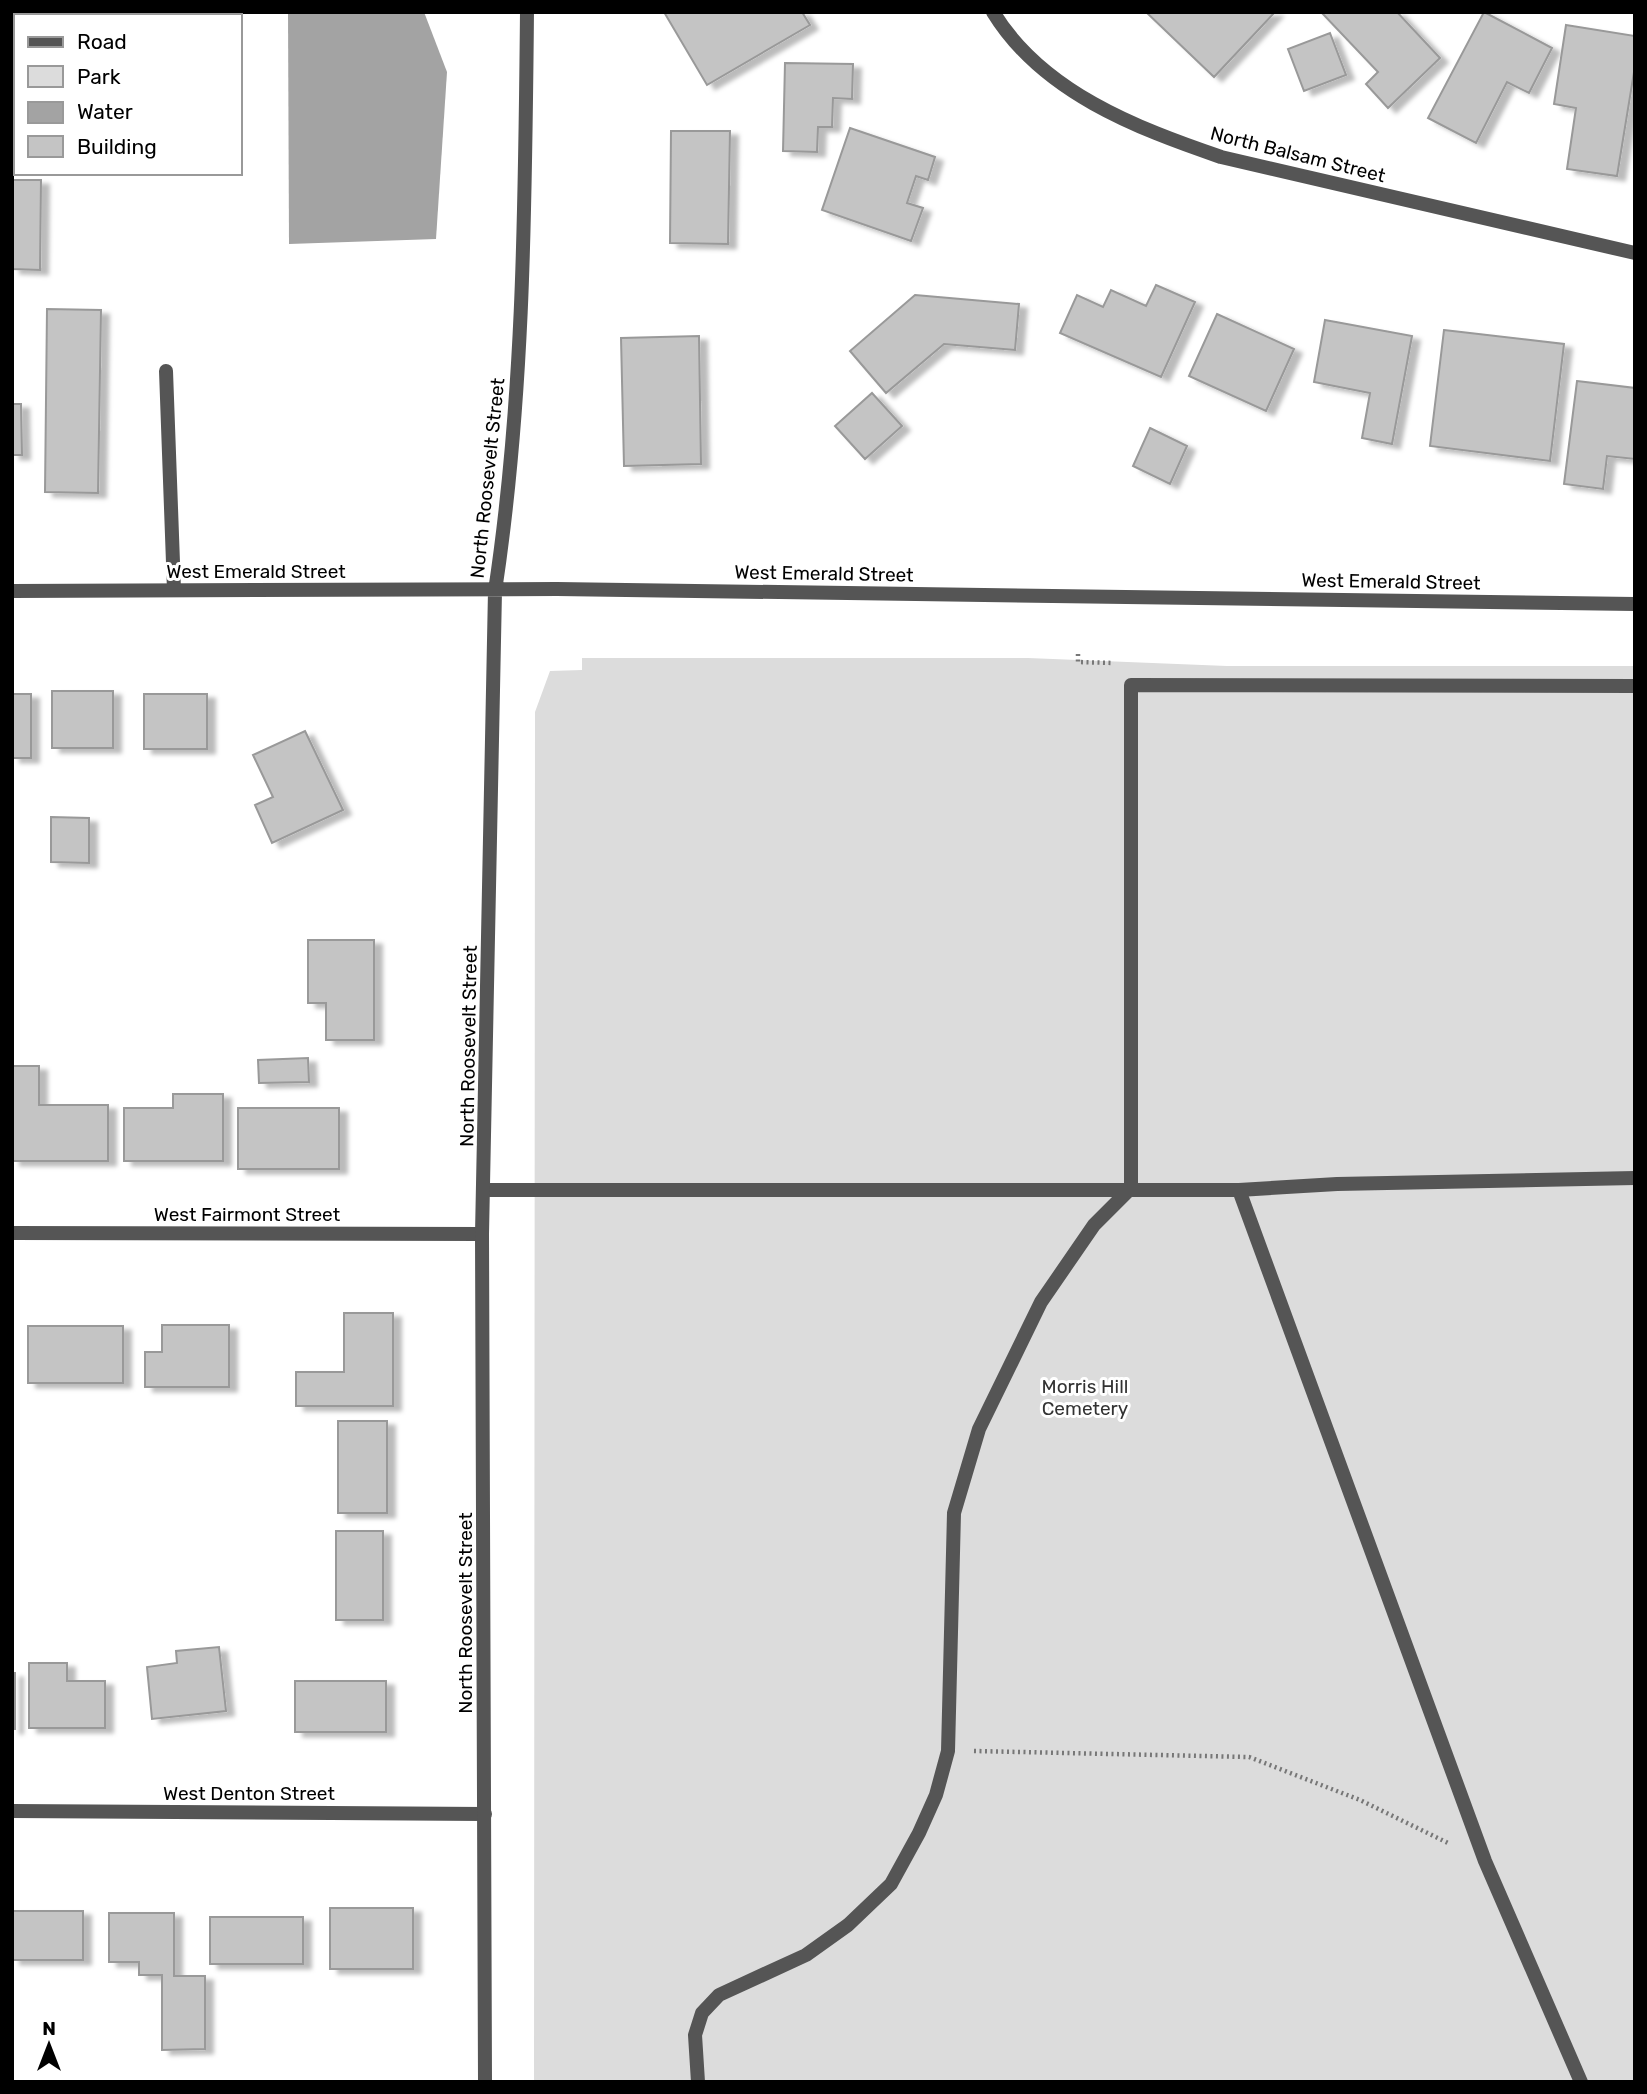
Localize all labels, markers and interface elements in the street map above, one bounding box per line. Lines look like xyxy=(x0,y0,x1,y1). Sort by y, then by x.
legend xyxy=(14,14,242,175)
text: Road xyxy=(77,29,127,54)
text: Park xyxy=(77,64,121,89)
text: Water xyxy=(77,99,133,124)
street label: North Balsam Street xyxy=(1208,122,1388,187)
text: Building xyxy=(77,134,157,159)
street label: North Roosevelt Street xyxy=(466,376,510,579)
street label: West Emerald Street xyxy=(166,560,346,583)
street label: West Emerald Street xyxy=(734,560,914,587)
street label: West Emerald Street xyxy=(1301,568,1481,595)
street label: North Roosevelt Street xyxy=(455,944,482,1147)
street label: West Fairmont Street xyxy=(154,1203,341,1226)
park label: Morris Hill Cemetery xyxy=(1042,1375,1128,1420)
street label: North Roosevelt Street xyxy=(454,1512,477,1714)
street label: West Denton Street xyxy=(163,1782,335,1805)
north arrow xyxy=(14,2010,84,2080)
text: N xyxy=(42,2017,56,2040)

